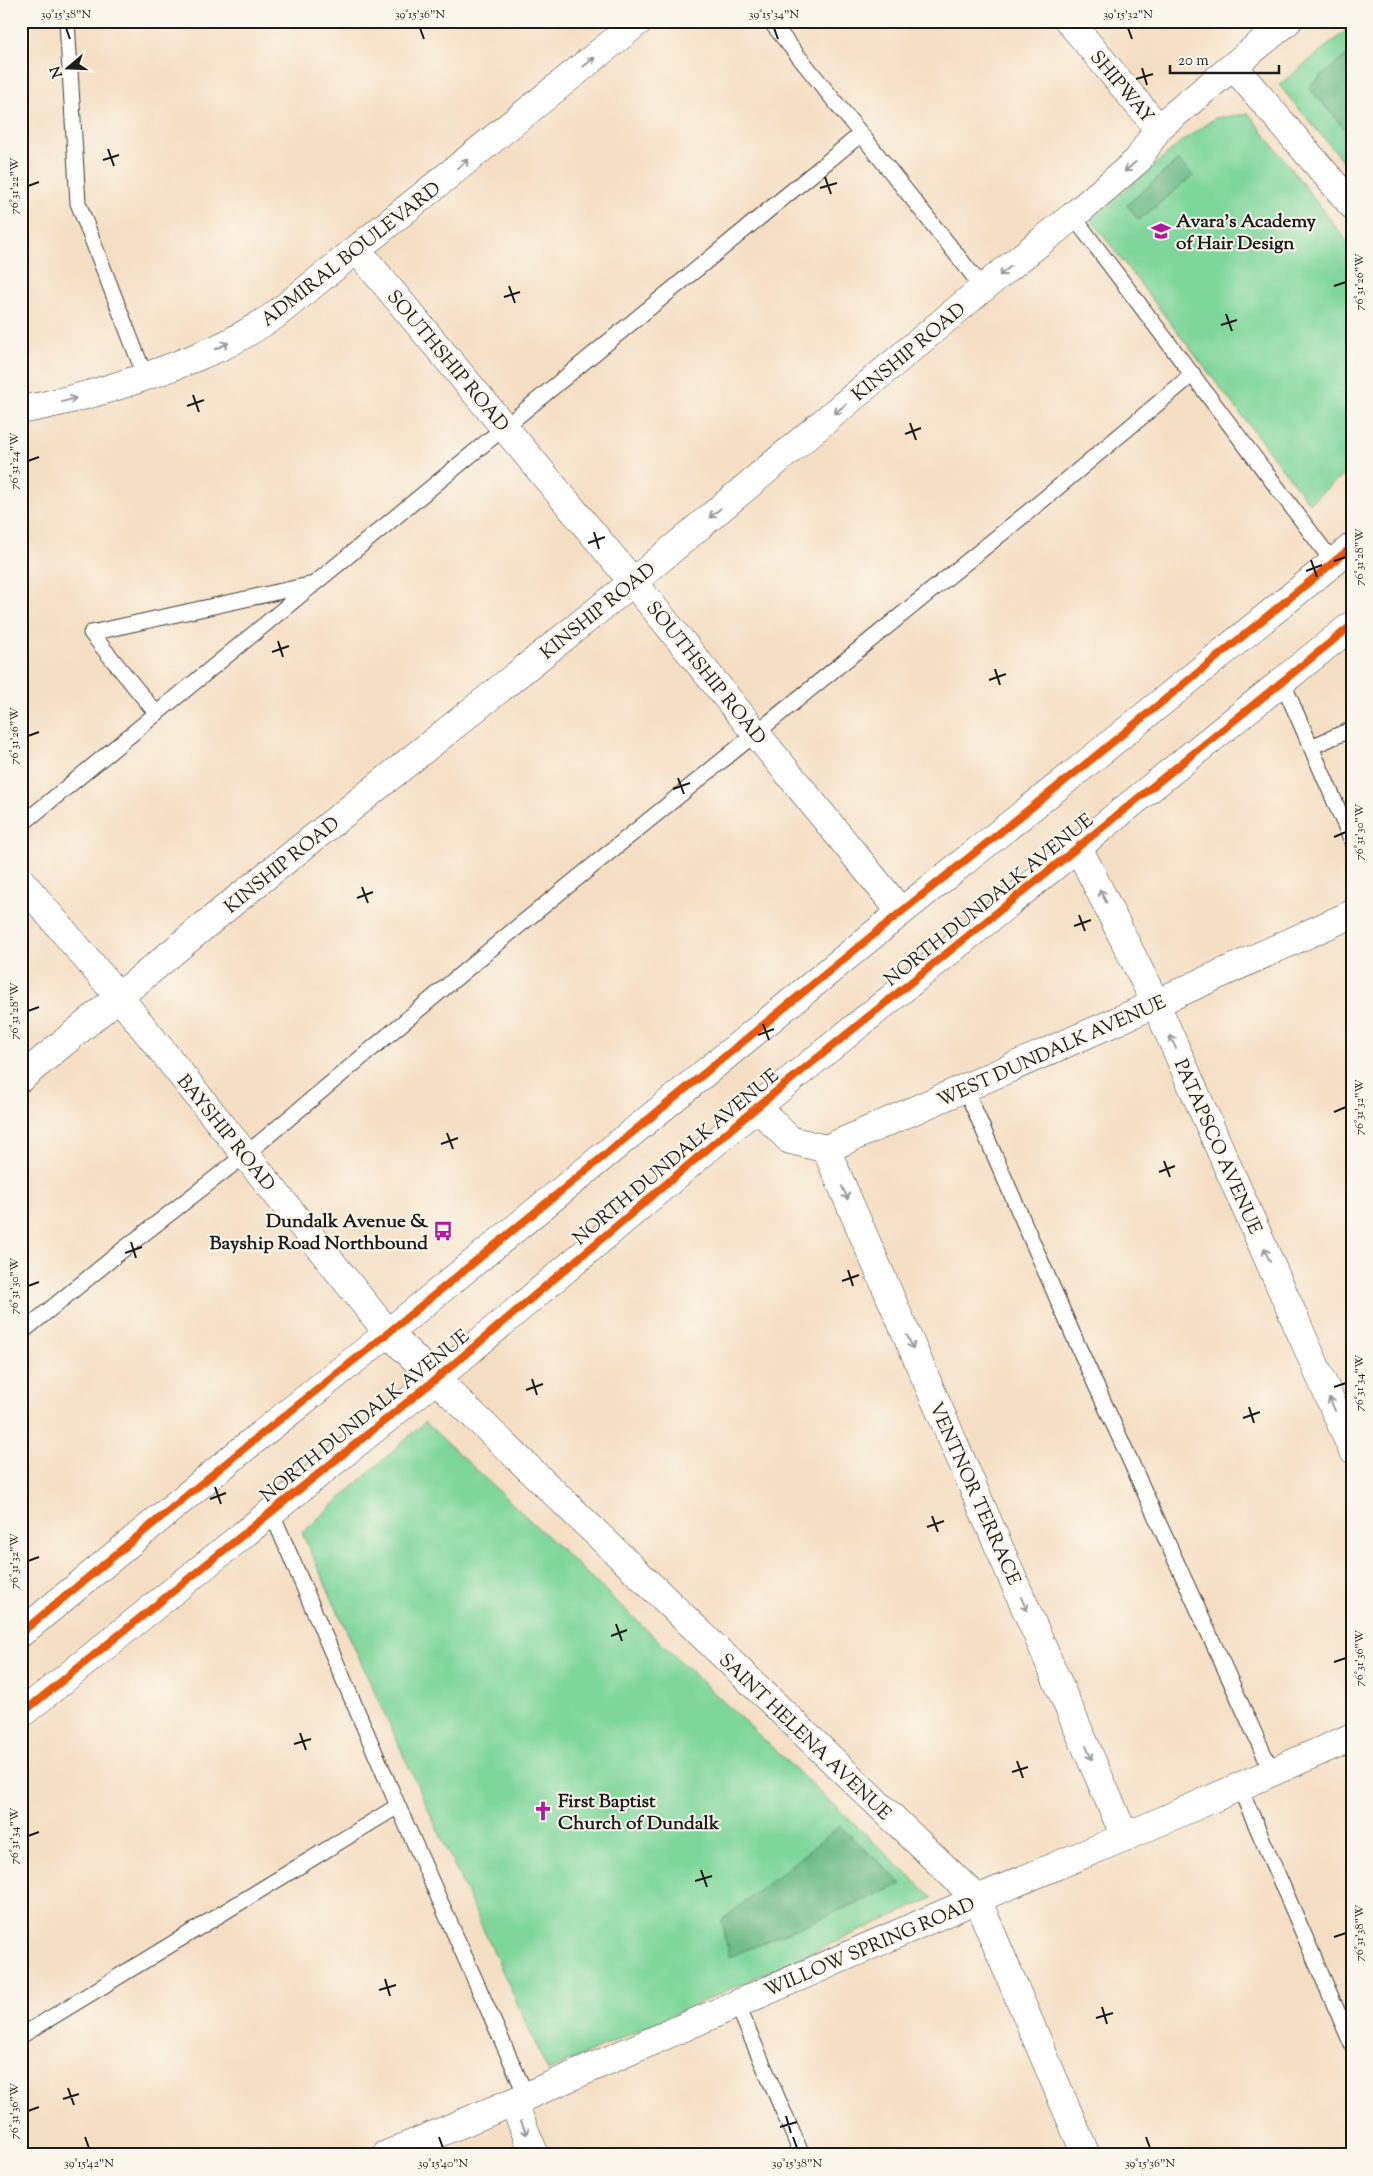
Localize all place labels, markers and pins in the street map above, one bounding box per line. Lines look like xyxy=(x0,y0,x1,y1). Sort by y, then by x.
place label: Avara's Academy of Hair Design xyxy=(1176,209,1317,258)
school or university icon: Avara's Academy of Hair Design xyxy=(1150,220,1172,242)
place label: Dundalk Avenue & Bayship Road Northbound xyxy=(209,1209,429,1258)
bus stop icon: Dundalk Avenue & Bayship Road Northbound xyxy=(432,1220,454,1242)
place label: First Baptist Church of Dundalk xyxy=(558,1789,720,1838)
church icon: First Baptist Church of Dundalk xyxy=(532,1800,554,1822)

